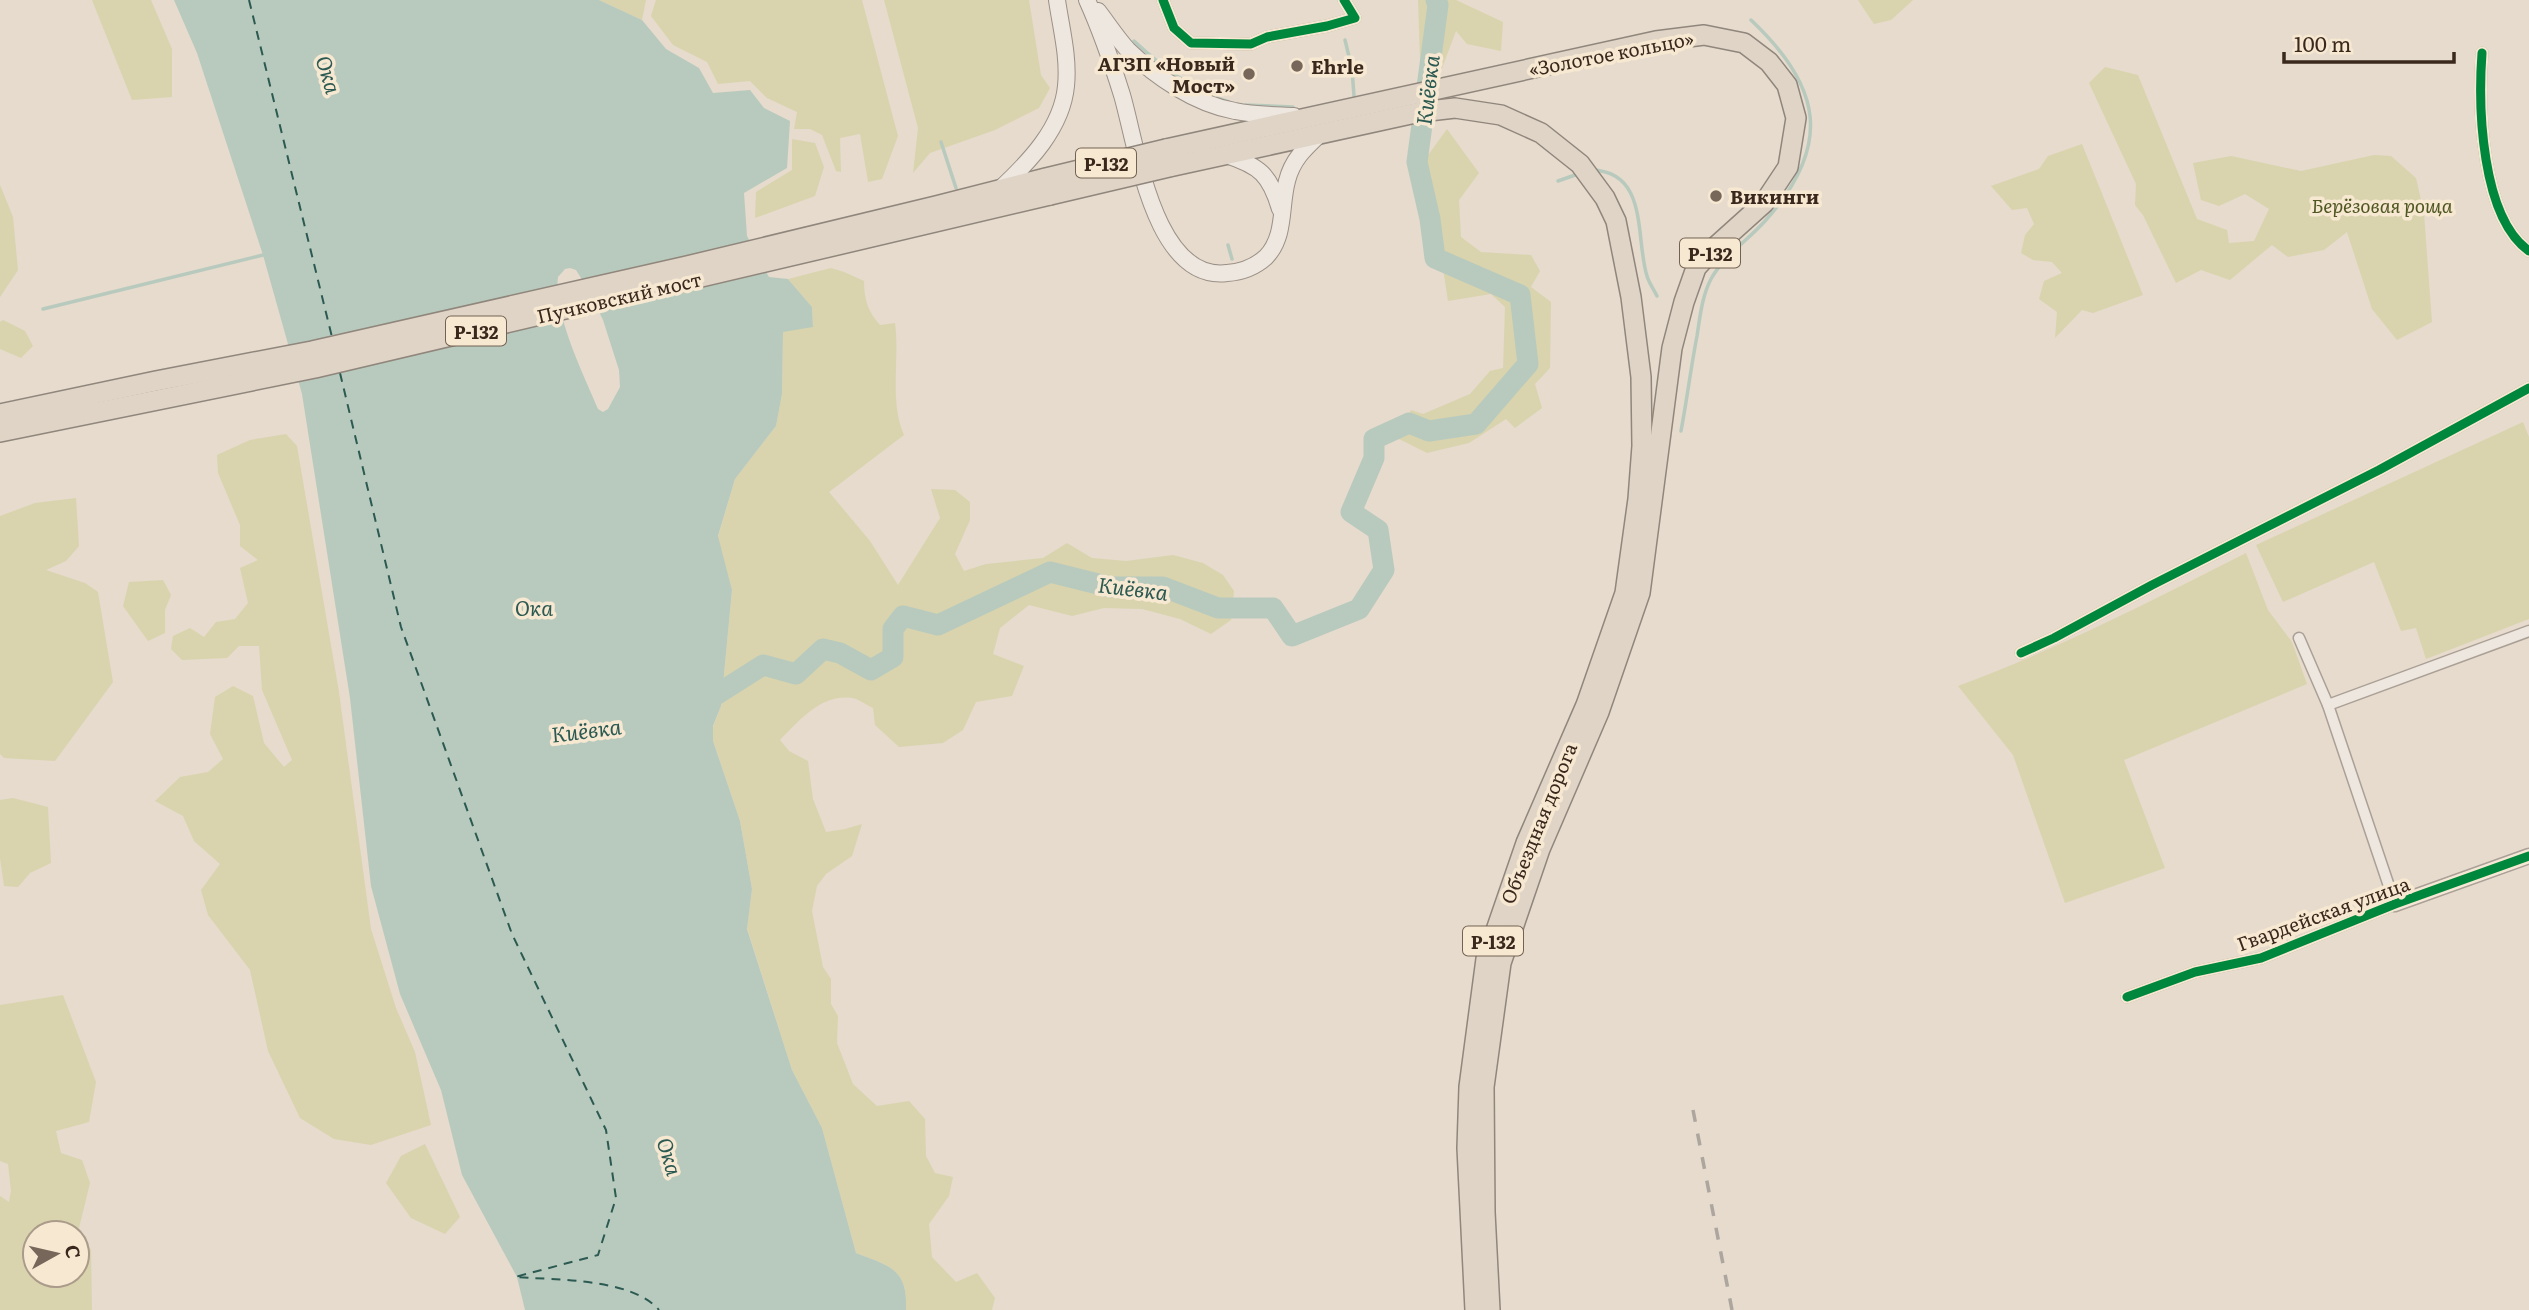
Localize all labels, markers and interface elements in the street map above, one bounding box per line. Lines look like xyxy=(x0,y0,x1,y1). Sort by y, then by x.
scale bar xyxy=(2284,21,2454,65)
street label: «Золотое кольцо» xyxy=(1526,23,1696,83)
text: 100 m xyxy=(2294,27,2351,58)
place label: АГЗП «Новый Мост» xyxy=(1098,49,1235,99)
water label: Ока xyxy=(310,51,350,97)
place label: Ehrle xyxy=(1311,52,1364,80)
water label: Киёвка xyxy=(1406,53,1446,127)
marker: Ehrle xyxy=(1289,58,1305,74)
marker: АГЗП «Новый Мост» xyxy=(1241,66,1257,82)
road number: Р-132 xyxy=(1076,148,1136,178)
place label: Викинги xyxy=(1730,182,1819,210)
marker: Викинги xyxy=(1708,188,1724,204)
park label: Берёзовая роща xyxy=(2311,191,2453,219)
road number: Р-132 xyxy=(1680,239,1740,268)
street label: Пучковский мост xyxy=(534,264,704,330)
road number: Р-132 xyxy=(446,316,506,346)
water label: Киёвка xyxy=(1096,567,1170,607)
water label: Ока xyxy=(515,591,553,622)
water label: Киёвка xyxy=(549,709,623,749)
street label: Объездная дорога xyxy=(1493,738,1583,908)
street label: Гвардейская улица xyxy=(2233,868,2414,957)
road number: Р-132 xyxy=(1463,926,1523,956)
water label: Ока xyxy=(651,1133,691,1179)
north arrow xyxy=(21,1219,91,1289)
text: С xyxy=(59,1243,89,1260)

